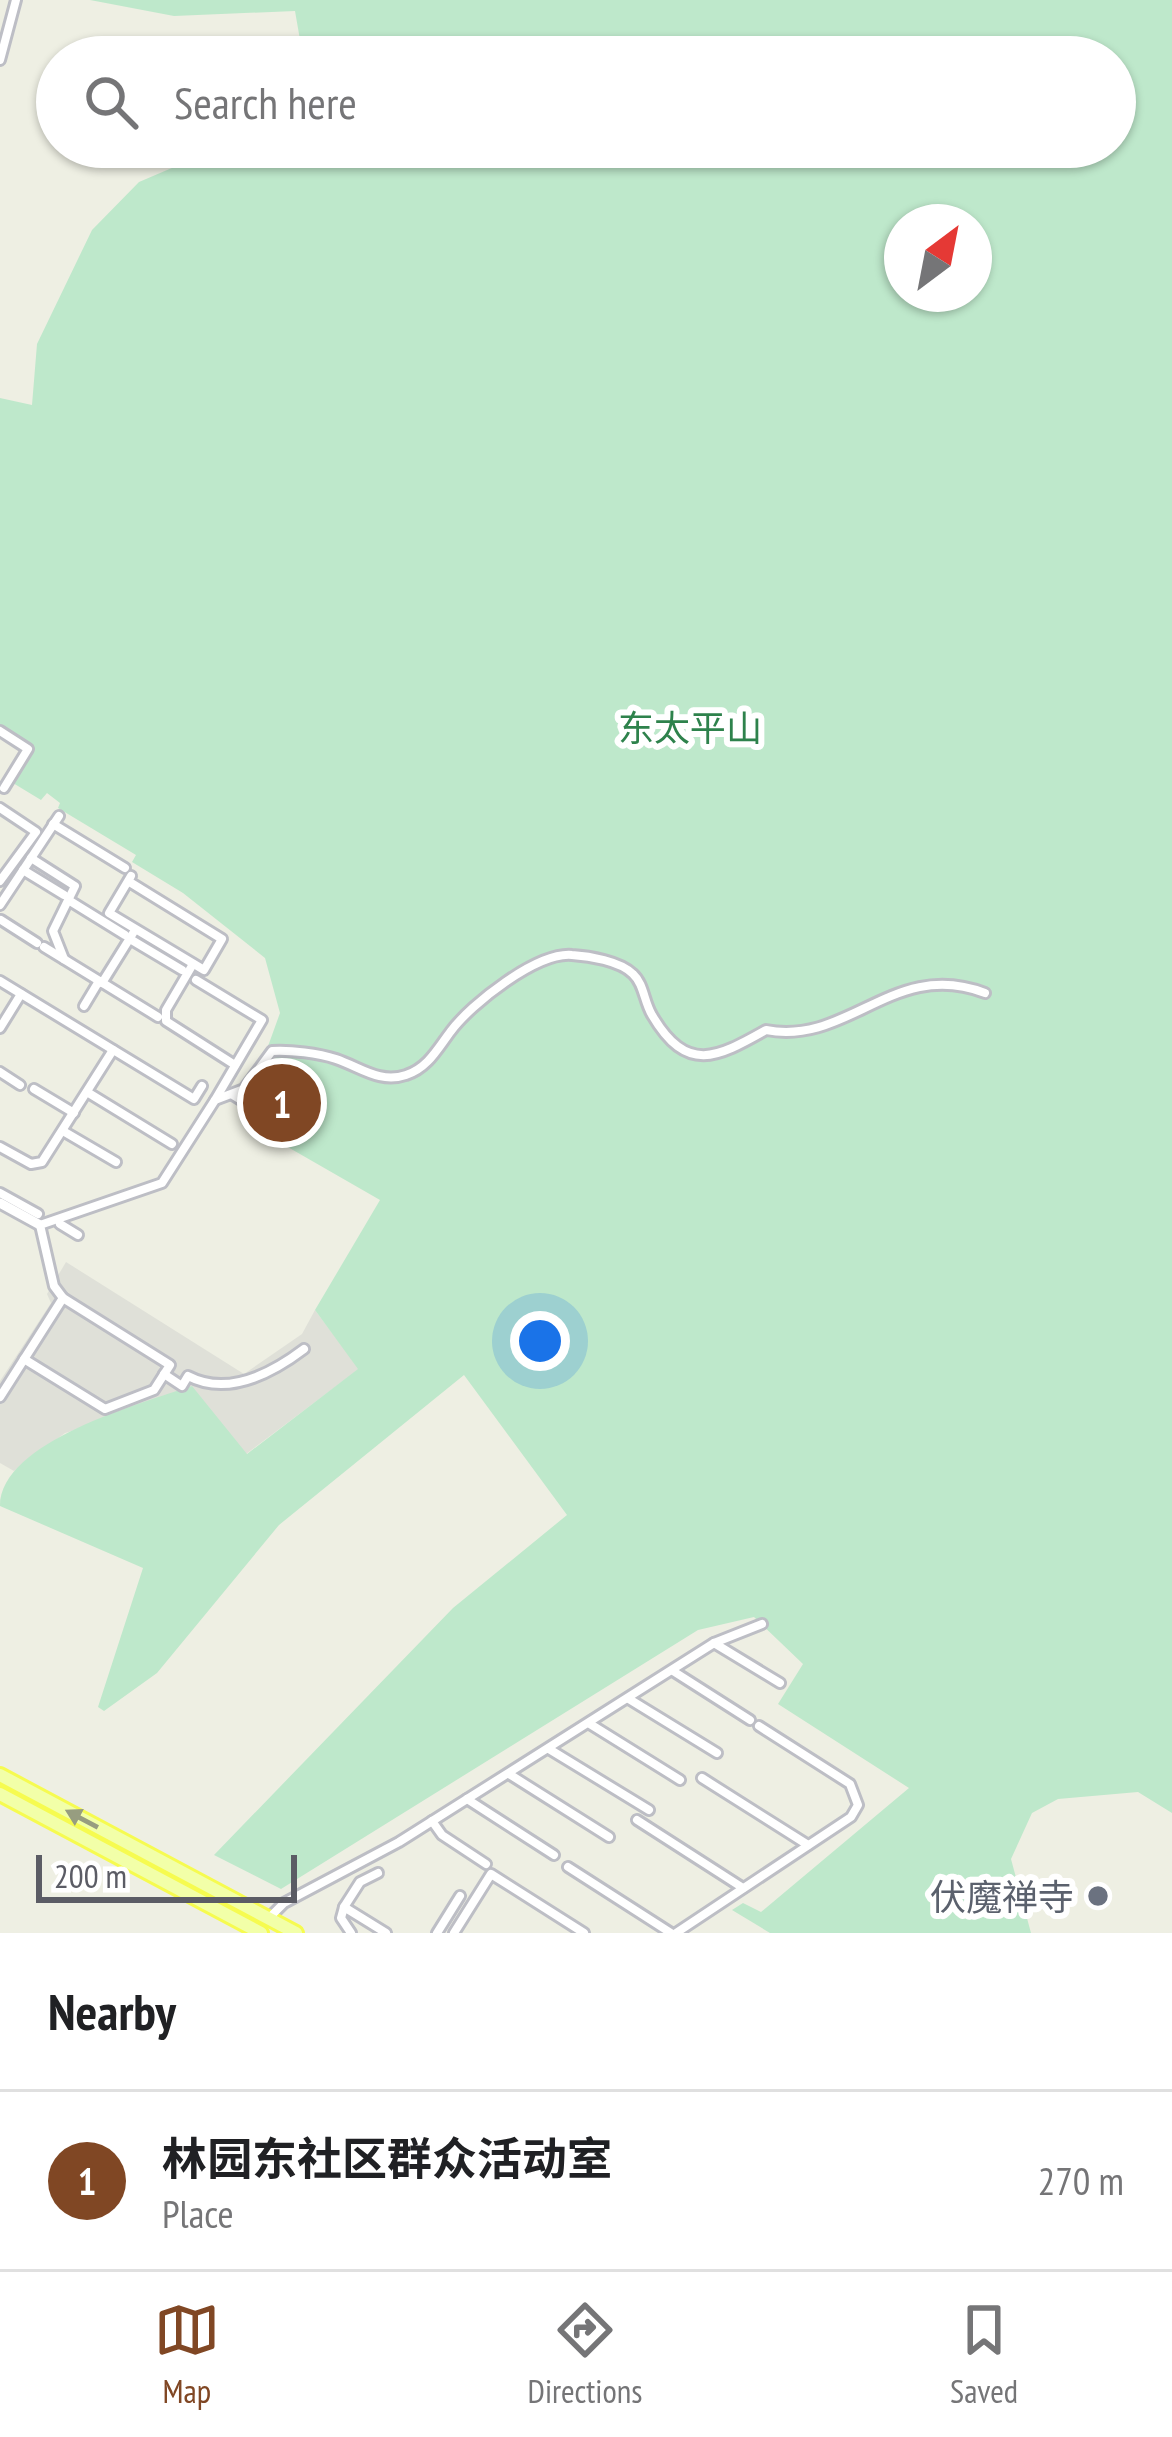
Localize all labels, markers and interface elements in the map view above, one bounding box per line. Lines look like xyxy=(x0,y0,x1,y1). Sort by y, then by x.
search box xyxy=(36,36,1136,168)
icon: search xyxy=(78,69,144,135)
text: Search here xyxy=(174,73,357,131)
north arrow xyxy=(884,204,992,312)
park label: 东太平山 xyxy=(618,704,762,751)
pin: 1 xyxy=(243,1058,321,1148)
your location xyxy=(510,1311,570,1371)
one-way arrow xyxy=(64,1809,99,1830)
scale bar xyxy=(36,1849,297,1902)
text: 200 m xyxy=(54,1854,127,1897)
place label: 伏魔禅寺 xyxy=(930,1873,1074,1920)
marker: 伏魔禅寺 xyxy=(1085,1883,1111,1909)
text: Nearby xyxy=(48,1978,176,2044)
text: 林园东社区群众活动室 xyxy=(162,2129,612,2187)
text: 1 xyxy=(78,2155,96,2206)
text: 270 m xyxy=(1038,2155,1124,2206)
text: Place xyxy=(162,2188,234,2239)
tab: Map xyxy=(154,2297,220,2412)
tab: Directions xyxy=(528,2297,642,2412)
tab: Saved xyxy=(950,2297,1018,2412)

